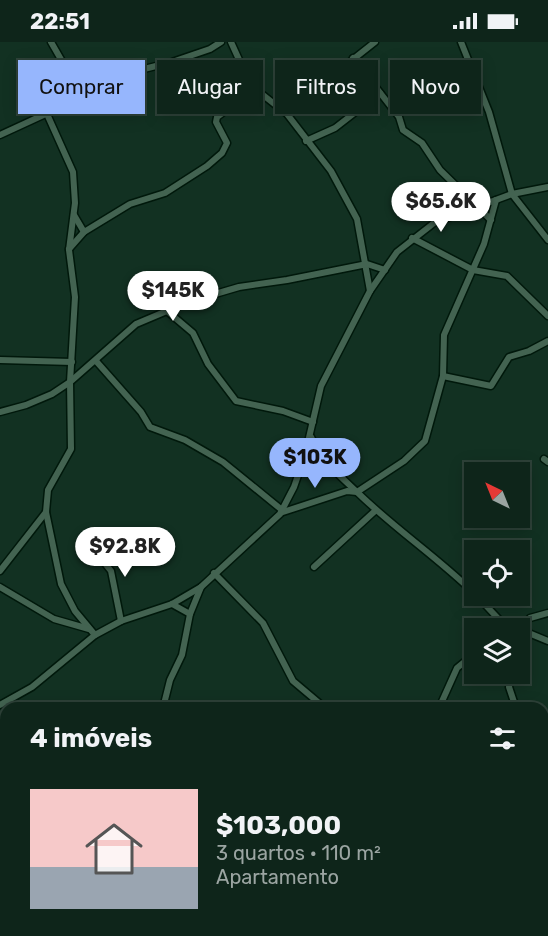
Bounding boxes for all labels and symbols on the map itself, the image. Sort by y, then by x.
pin: $65.6K [392,182,490,233]
pin: $145K [131,271,215,322]
pin: $103K [273,438,357,489]
north arrow [464,462,530,528]
pin: $92.8K [76,527,174,578]

